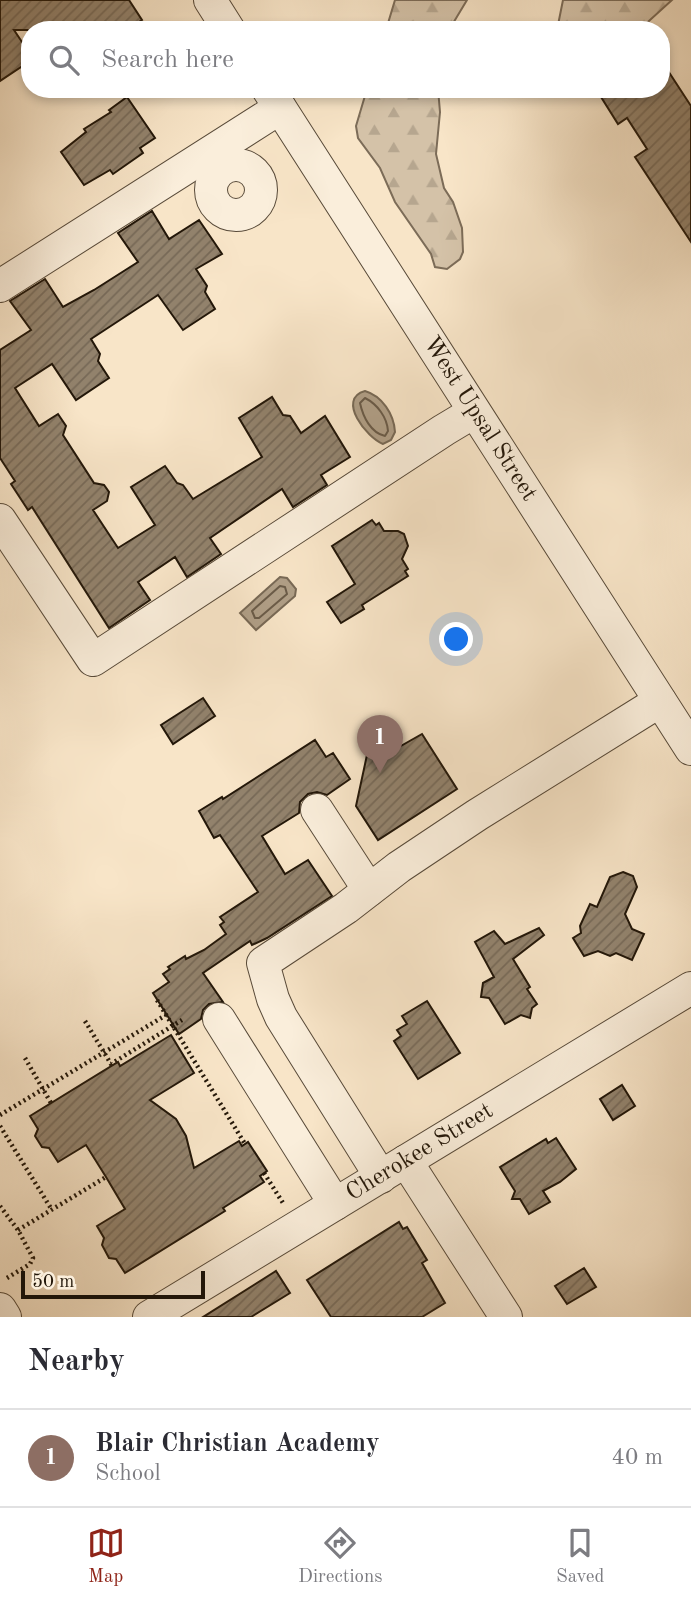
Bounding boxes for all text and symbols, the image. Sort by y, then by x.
search box [21,21,670,98]
icon: search [45,41,83,79]
text: Search here [101,47,234,73]
street label: West Upsal Street [418,332,541,506]
your location [439,622,473,656]
pin: 1 [357,715,403,773]
street label: Cherokee Street [342,1099,498,1206]
scale bar [21,1268,205,1300]
text: 50 m [32,1273,74,1292]
text: Nearby [28,1347,125,1377]
text: Blair Christian Academy [95,1431,380,1457]
text: 1 [44,1446,58,1469]
text: 40 m [612,1446,663,1469]
text: School [95,1462,161,1485]
tab: Map [87,1524,125,1589]
tab: Directions [298,1524,383,1589]
tab: Saved [556,1524,604,1589]

